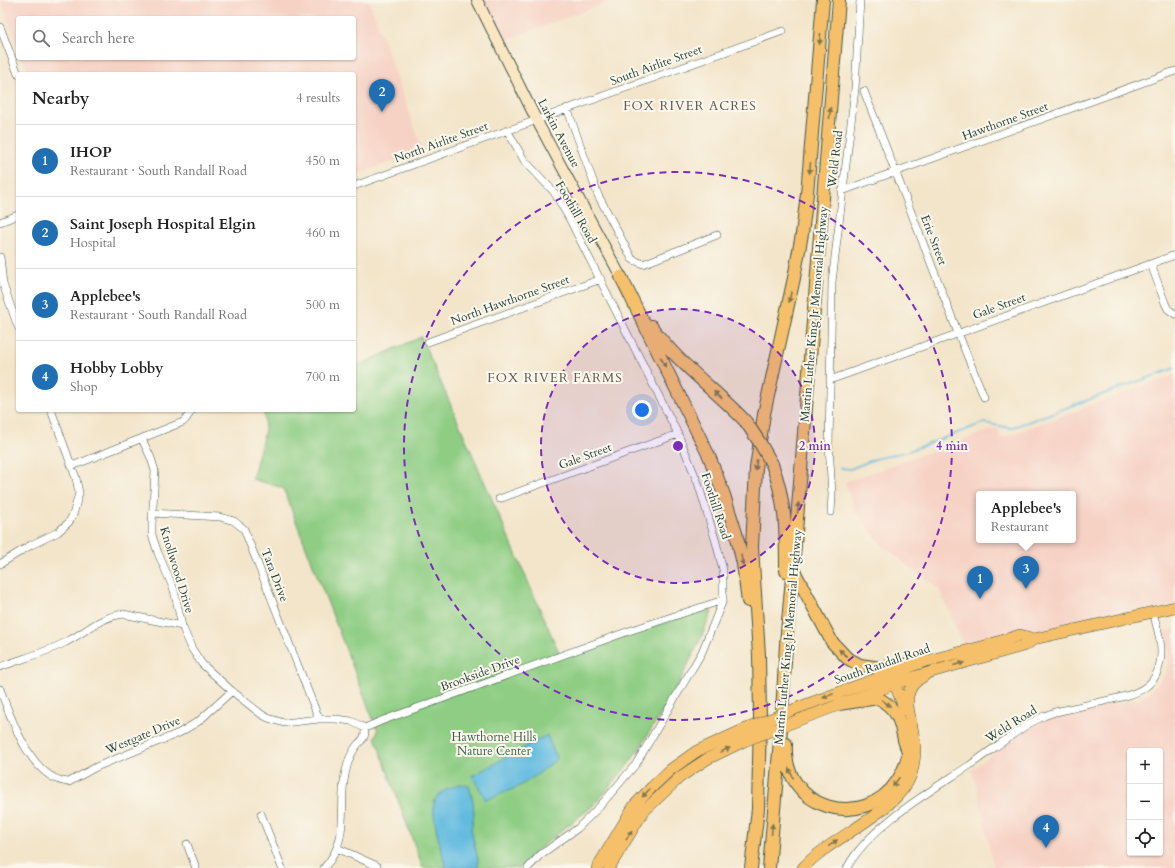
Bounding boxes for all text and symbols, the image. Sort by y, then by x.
search box [16,16,356,60]
icon: search [30,27,52,49]
text: Search here [62,28,135,48]
one-way arrow [816,33,823,45]
street label: South Airlite Street [608,41,704,89]
pin: 2 [369,79,395,112]
text: Nearby [32,87,89,110]
text: 4 results [296,89,340,107]
street label: Larkin Avenue [534,96,584,170]
district label: FOX RIVER ACRES [623,97,757,115]
street label: Hawthorne Street [960,98,1050,144]
one-way arrow [826,107,833,119]
street label: North Airlite Street [392,118,490,166]
street label: Weld Road [823,129,847,190]
text: IHOP [70,142,112,162]
text: 1 [42,152,48,170]
text: 450 m [306,152,340,170]
text: Restaurant · South Randall Road [70,162,247,180]
one-way arrow [806,162,813,174]
street label: Foothill Road [552,178,601,247]
street label: Martin Luther King Jr Memorial Highway [797,205,831,423]
street label: Erie Street [917,213,951,268]
text: Saint Joseph Hospital Elgin [70,214,256,234]
text: 2 [42,224,48,242]
text: 460 m [306,224,340,242]
text: Hospital [70,234,116,252]
street label: North Hawthorne Street [448,271,572,329]
text: Applebee's [70,286,141,306]
street label: Gale Street [970,289,1028,323]
one-way arrow [786,291,792,303]
text: 3 [42,296,48,314]
text: 500 m [306,296,340,314]
text: Restaurant · South Randall Road [70,306,247,324]
one-way arrow [660,357,666,368]
text: Hobby Lobby [70,358,163,378]
text: 4 [42,368,48,386]
text: 700 m [306,368,340,386]
district label: FOX RIVER FARMS [487,369,623,387]
text: Shop [70,378,98,396]
one-way arrow [713,390,723,400]
your location [632,400,652,420]
text: 2 min [799,438,831,454]
text: 4 min [936,438,968,454]
street label: Gale Street [556,439,614,473]
centre of rings [671,439,685,453]
one-way arrow [753,459,759,471]
street label: Foothill Road [698,471,734,542]
popup [976,491,1076,543]
text: Applebee's [991,498,1061,518]
one-way arrow [795,502,802,514]
text: Restaurant [991,518,1049,536]
street label: Knollwood Drive [156,525,198,615]
street label: Martin Luther King Jr Memorial Highway [771,528,805,746]
street label: Tara Drive [258,546,292,604]
one-way arrow [740,554,746,566]
pin: 3 [1013,556,1039,589]
pin: 1 [967,566,993,599]
street label: South Randall Road [832,640,933,688]
one-way arrow [838,648,848,658]
street label: Brookside Drive [438,651,522,695]
one-way arrow [952,660,965,666]
one-way arrow [821,694,833,700]
one-way arrow [880,699,891,707]
street label: Weld Road [981,702,1040,747]
street label: Westgate Drive [102,712,183,758]
park label: Hawthorne Hills Nature Center [451,729,537,759]
one-way arrow [719,747,731,753]
map controls [1127,748,1163,856]
button: + [1127,748,1163,784]
one-way arrow [787,767,794,779]
one-way arrow [892,777,900,787]
button: − [1127,784,1163,820]
one-way arrow [641,788,651,798]
pin: 4 [1033,815,1059,848]
button: locate [1127,820,1163,856]
one-way arrow [769,823,775,835]
one-way arrow [625,830,633,840]
one-way arrow [828,839,838,847]

